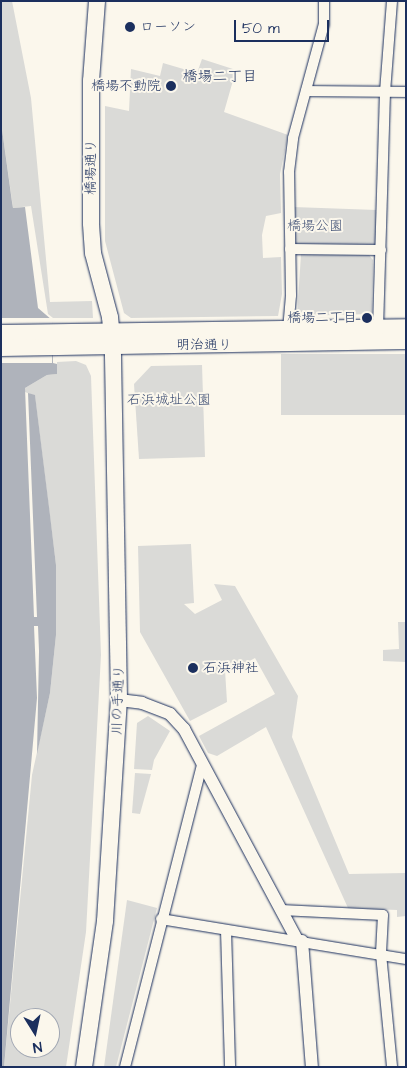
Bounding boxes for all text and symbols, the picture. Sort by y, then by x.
scale bar [237,10,332,42]
text: 50 m [242,18,280,39]
place label: ローソン [140,19,196,35]
marker: ローソン [124,21,136,33]
district label: 橋場二丁目 [183,68,257,86]
place label: 橋場不動院 [91,78,161,94]
marker: 橋場不動院 [165,80,177,92]
street label: 橋場通り [83,139,99,195]
park label: 橋場公園 [287,218,343,234]
place label: 橋場二丁目 [287,310,357,326]
marker: 橋場二丁目 [361,312,373,324]
street label: 明治通り [176,337,232,353]
park label: 石浜城址公園 [127,392,211,408]
place label: 石浜神社 [203,660,259,676]
marker: 石浜神社 [187,662,199,674]
street label: 川の手通り [108,665,128,735]
north arrow [10,1008,60,1058]
text: N [31,1036,43,1057]

